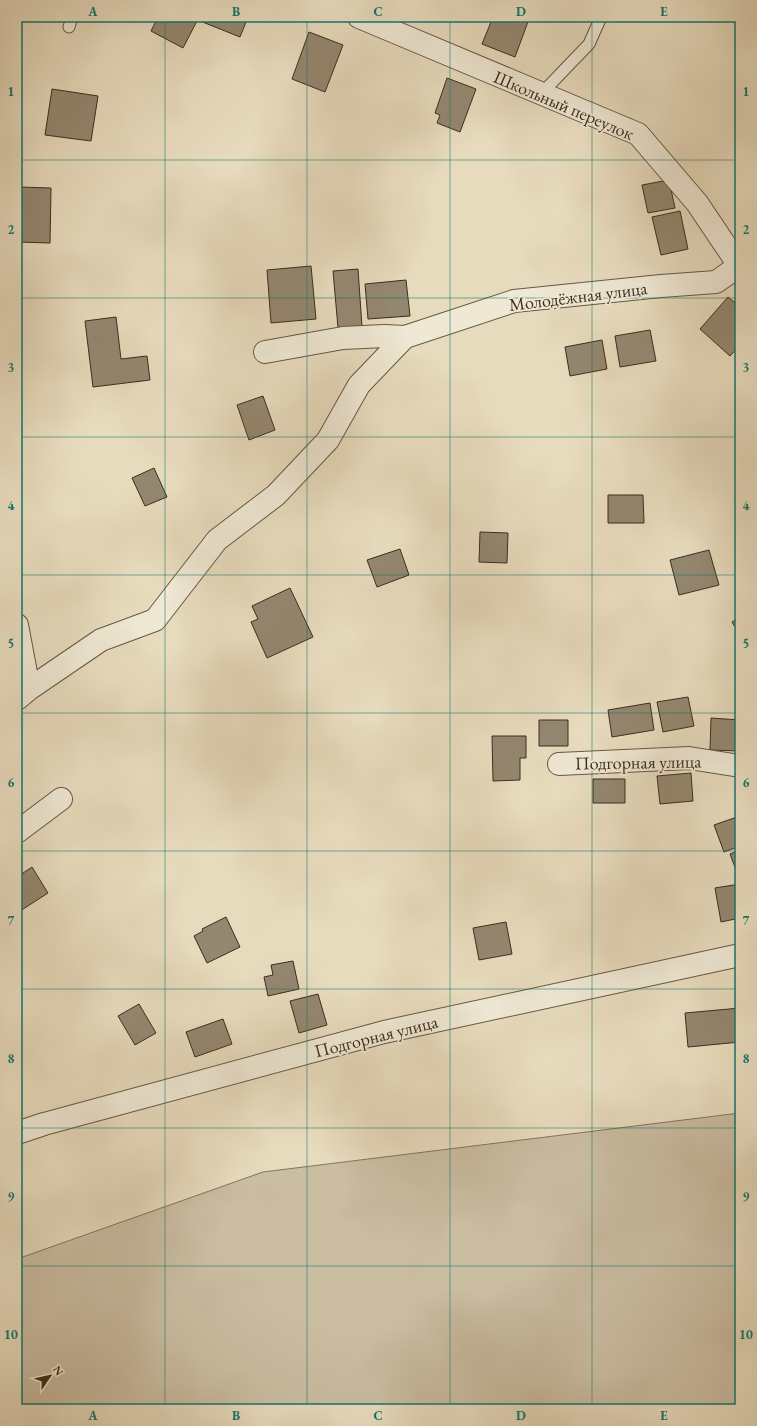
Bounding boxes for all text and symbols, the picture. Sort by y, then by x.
text: A [87,3,98,20]
text: B [232,3,240,20]
text: C [373,3,383,20]
text: D [516,3,526,20]
text: E [660,3,668,20]
street label: Школьный переулок [490,65,638,145]
text: 1 [8,83,15,100]
text: 1 [743,83,750,100]
text: 2 [8,221,15,238]
text: 2 [743,221,750,238]
street label: Молодёжная улица [508,276,649,316]
text: 3 [8,359,15,376]
text: 3 [743,359,750,376]
text: 4 [8,497,15,514]
text: 4 [743,497,750,514]
text: 5 [8,635,14,652]
text: 5 [743,635,749,652]
street label: Подгорная улица [575,749,702,775]
text: 6 [8,774,15,791]
text: 6 [743,774,750,791]
text: 7 [8,912,15,929]
text: 7 [743,912,750,929]
street label: Подгорная улица [312,1009,441,1062]
text: 8 [8,1050,15,1067]
text: 8 [743,1050,750,1067]
text: 9 [8,1188,15,1205]
text: 9 [743,1188,750,1205]
text: 10 [4,1326,18,1343]
text: 10 [739,1326,753,1343]
north arrow [30,1356,70,1396]
text: N [50,1363,67,1378]
text: A [87,1407,98,1424]
text: B [232,1407,240,1424]
text: C [373,1407,383,1424]
text: D [516,1407,526,1424]
text: E [660,1407,668,1424]

